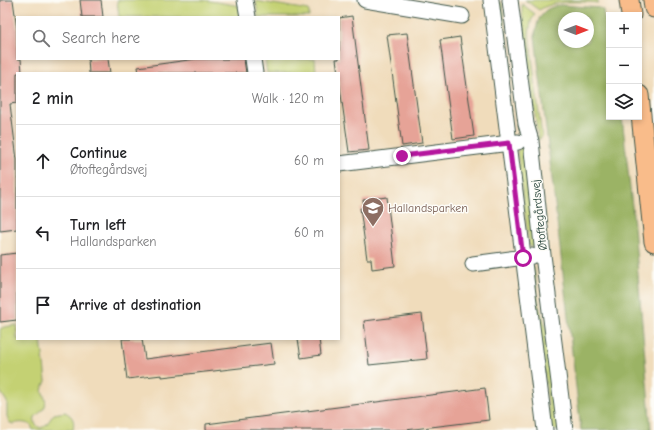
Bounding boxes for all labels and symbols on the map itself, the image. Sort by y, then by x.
north arrow [558,12,594,48]
route end [393,147,411,165]
street label: Øtoftegårdsvej [528,179,550,251]
school or university icon: Hallandsparken [360,195,386,228]
place label: Hallandsparken [388,201,468,215]
route start [514,249,532,267]

